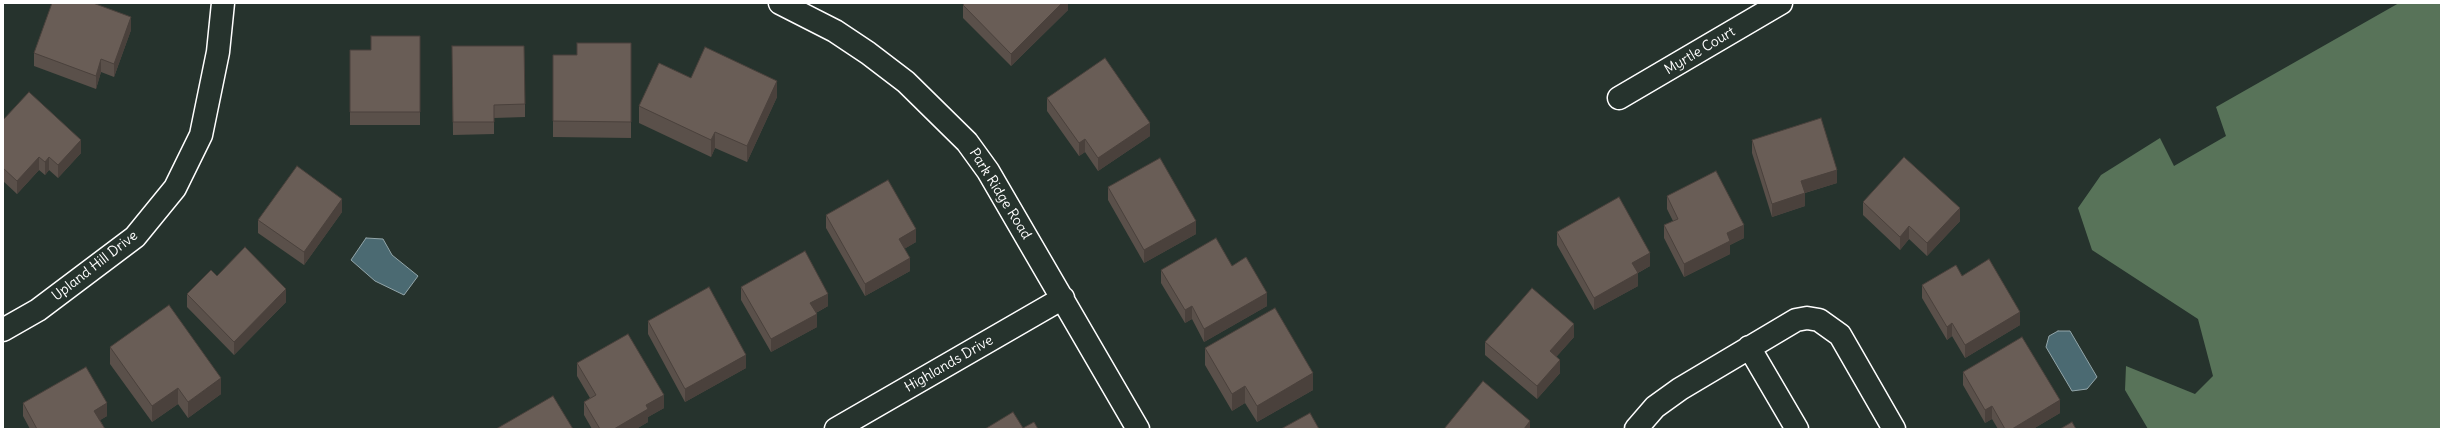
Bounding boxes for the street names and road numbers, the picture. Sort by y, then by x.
street label: Myrtle Court [1662,23,1738,79]
street label: Park Ridge Road [965,145,1035,243]
street label: Upland Hill Drive [49,227,141,305]
street label: Highlands Drive [902,332,996,396]

